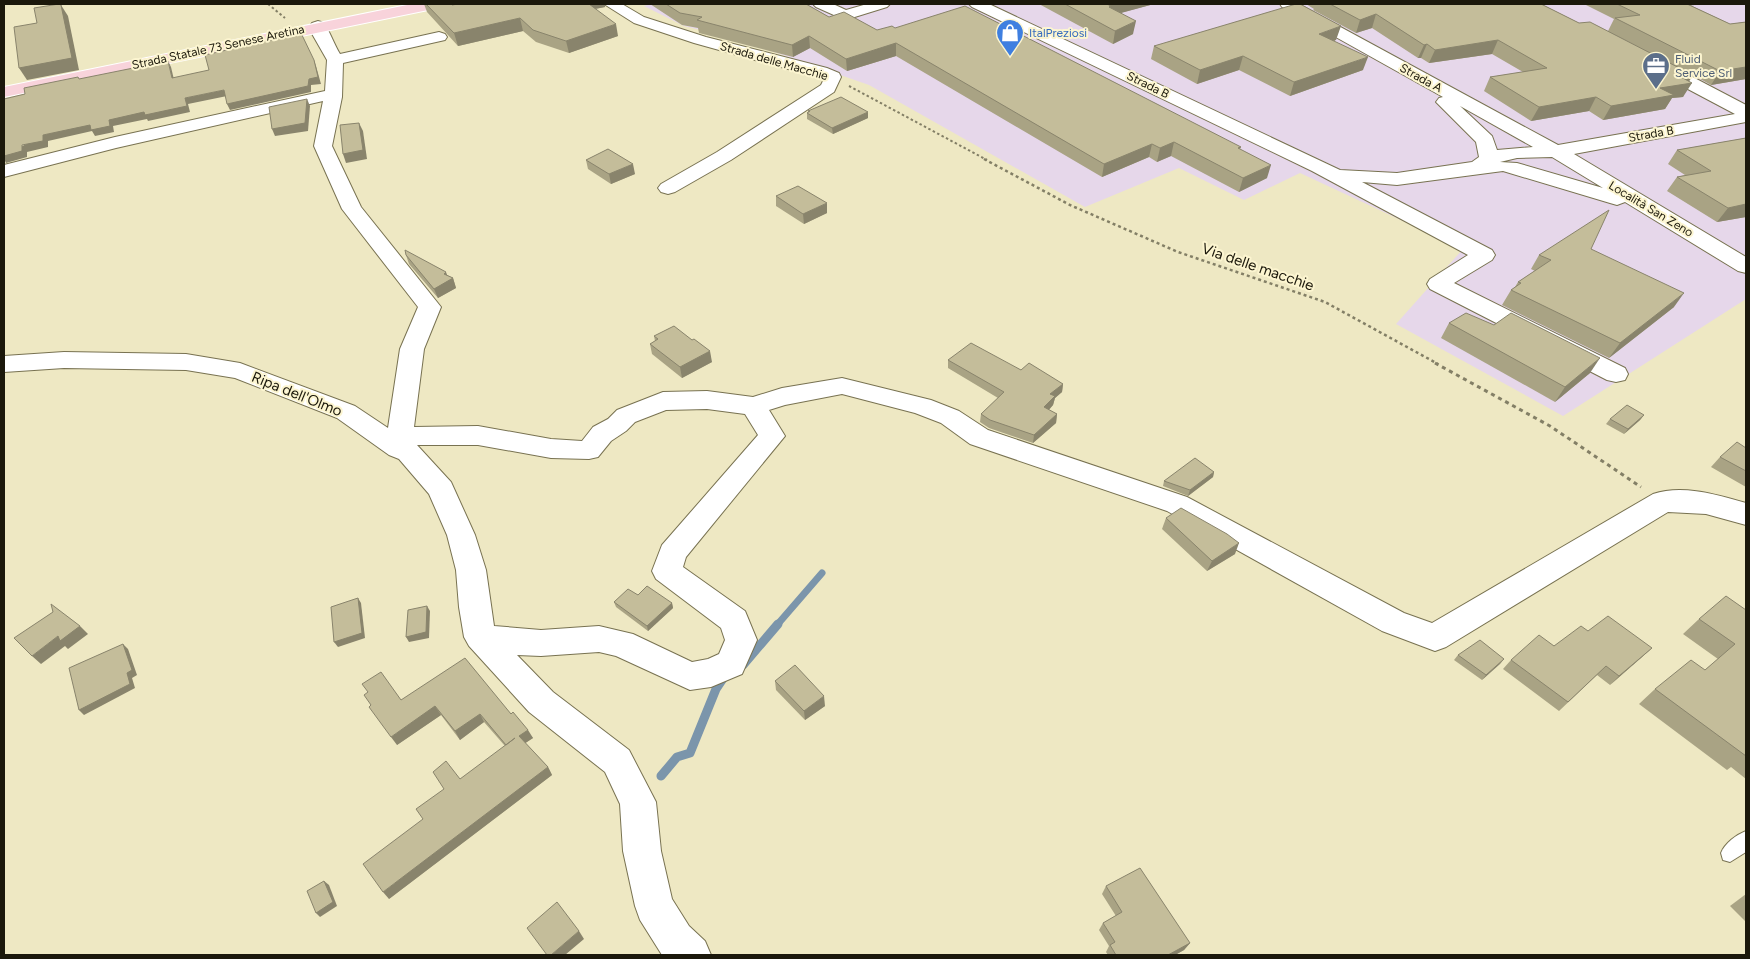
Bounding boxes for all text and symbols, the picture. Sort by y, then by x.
shop icon: ItalPreziosi [995,18,1025,57]
street label: Strada Statale 73 Senese Aretina [130,22,306,72]
place label: ItalPreziosi [1029,26,1087,40]
street label: Strada delle Macchie [718,39,830,83]
office icon: Fluid Service Srl [1641,51,1671,90]
place label: Fluid Service Srl [1675,52,1732,80]
street label: Strada A [1397,61,1445,95]
street label: Strada B [1124,69,1172,101]
street label: Strada B [1627,123,1675,145]
street label: Località San Zeno [1606,178,1696,240]
street label: Via delle macchie [1200,239,1316,295]
street label: Ripa dell'Olmo [249,368,345,420]

